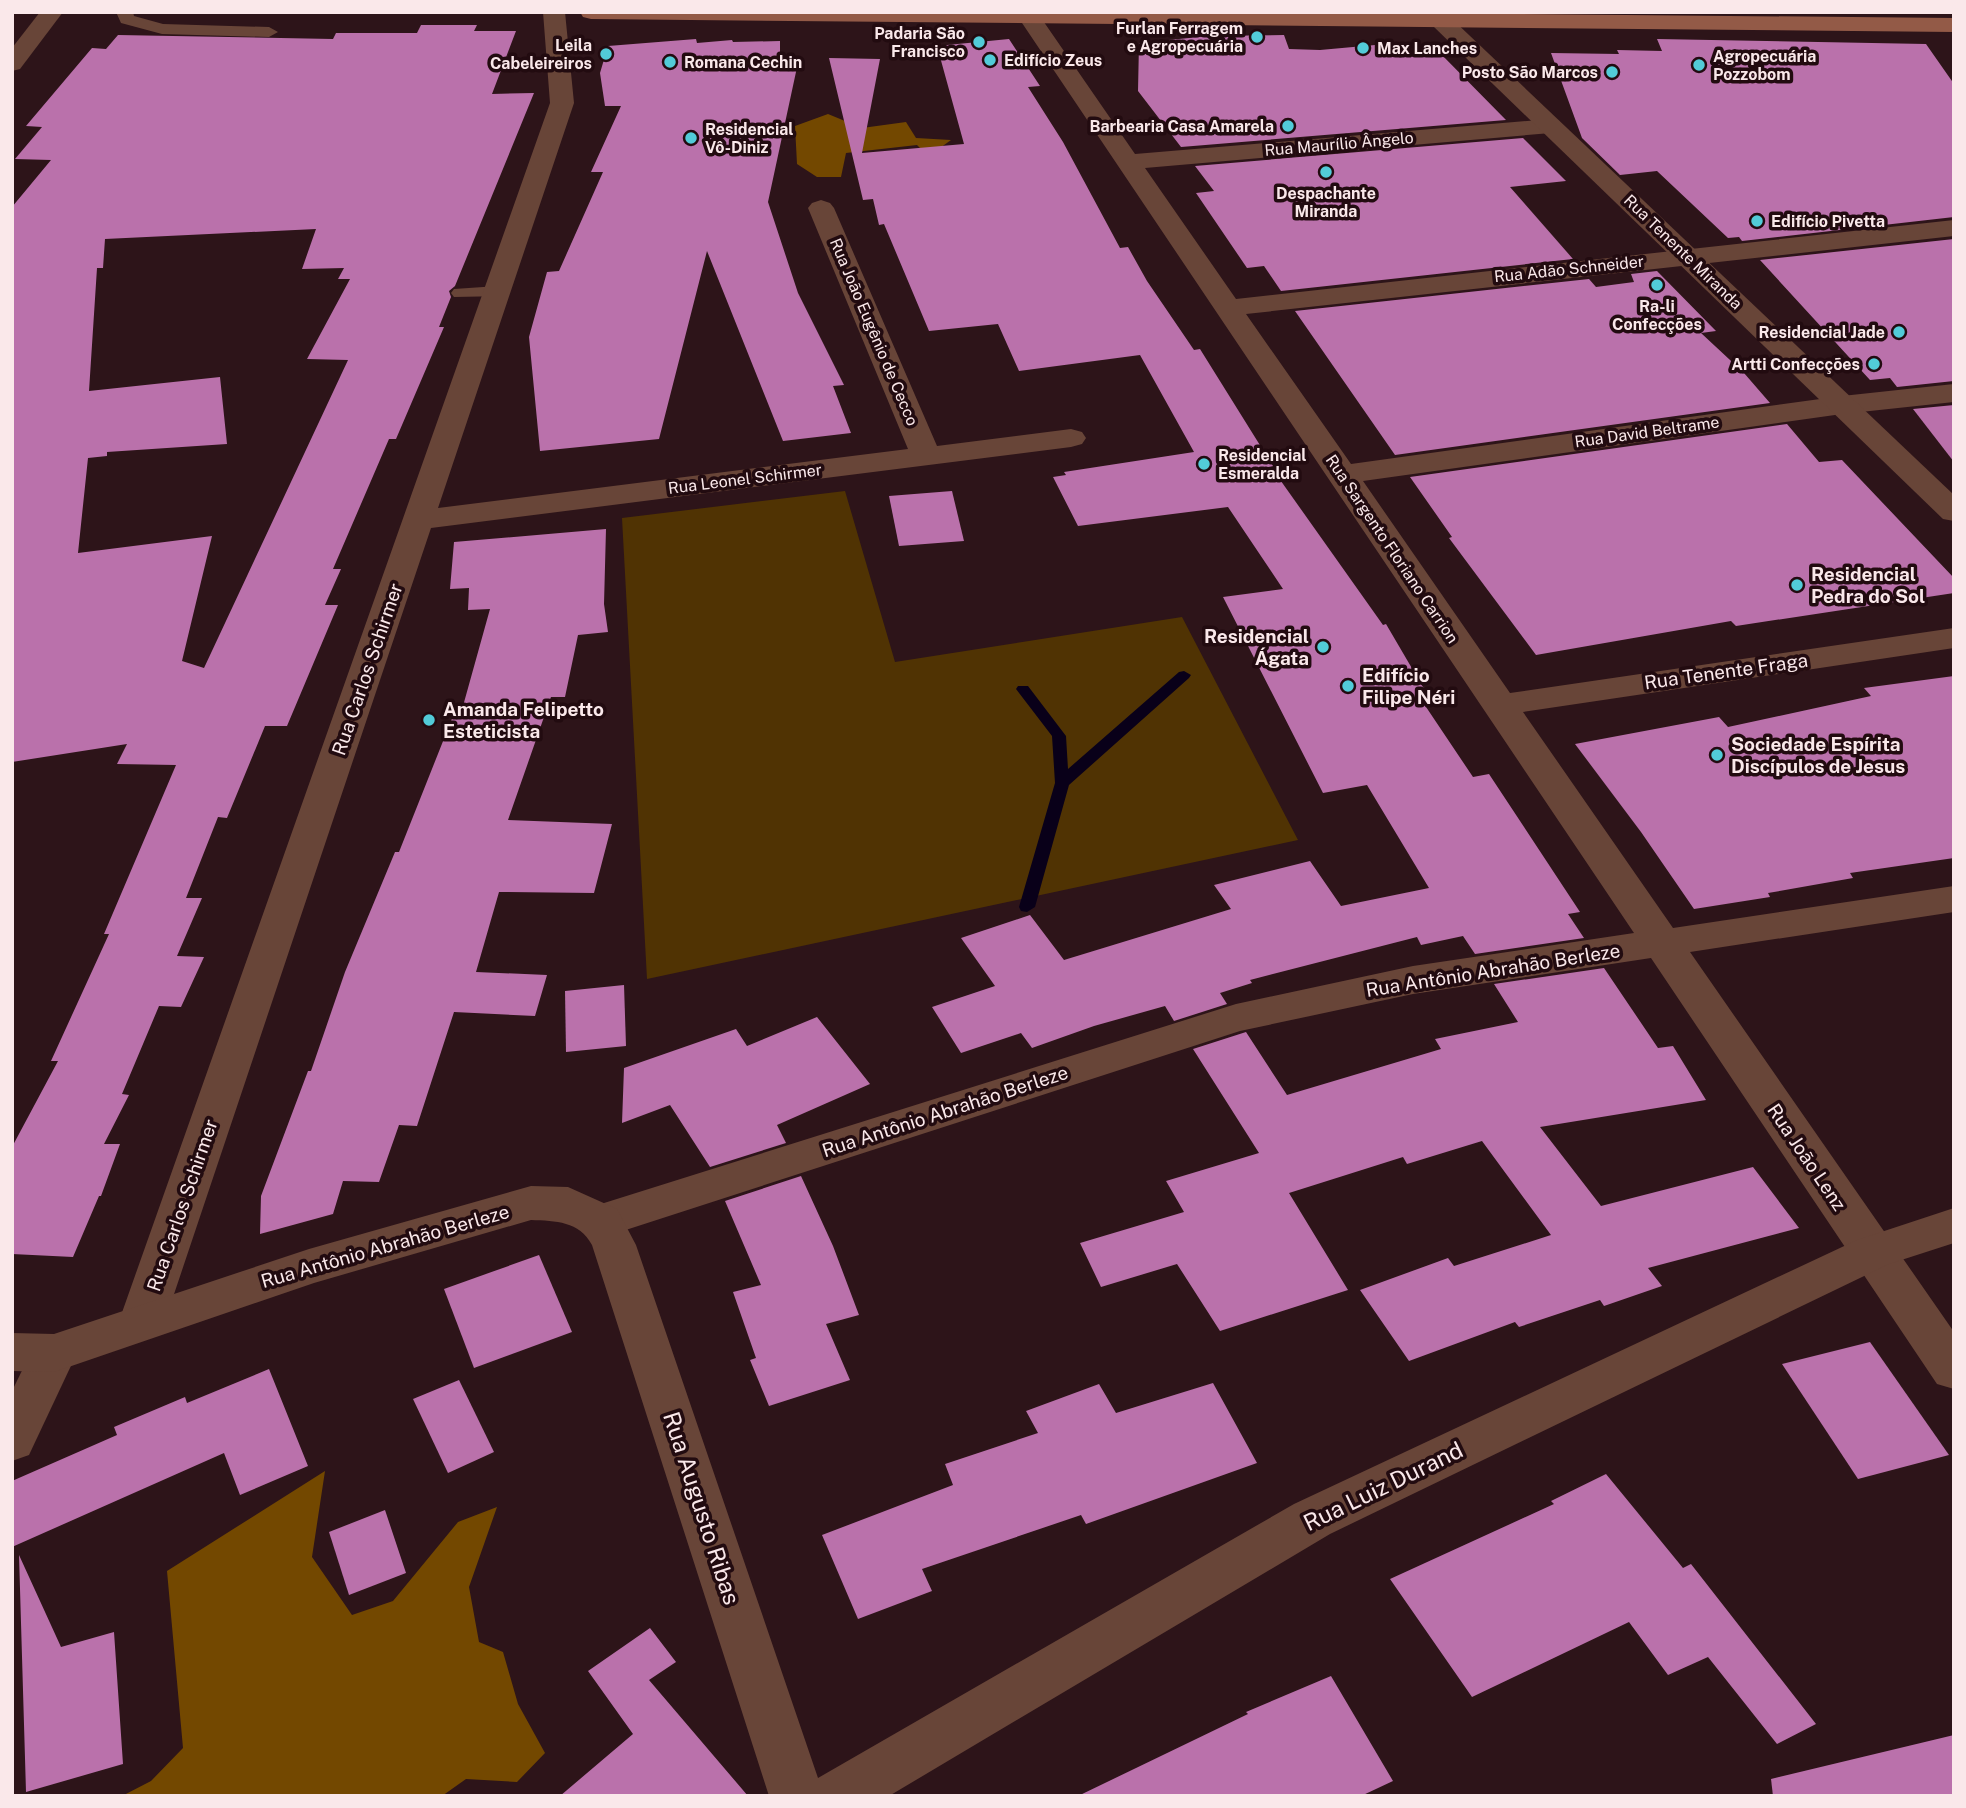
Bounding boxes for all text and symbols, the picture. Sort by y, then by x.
place label: Furlan Ferragem e Agropecuária [1116,19,1243,56]
place label: Padaria São Francisco [874,24,965,61]
marker: Furlan Ferragem e Agropecuária [1249,29,1265,45]
marker: Padaria São Francisco [971,34,987,50]
place label: Leila Cabeleireiros [490,36,592,73]
place label: Max Lanches [1377,39,1477,58]
marker: Max Lanches [1355,40,1371,56]
marker: Leila Cabeleireiros [598,46,614,62]
place label: Agropecuária Pozzobom [1713,47,1816,84]
place label: Edifício Zeus [1004,51,1102,70]
marker: Edifício Zeus [982,52,998,68]
place label: Romana Cechin [684,53,802,72]
marker: Romana Cechin [662,54,678,70]
marker: Agropecuária Pozzobom [1691,57,1707,73]
place label: Posto São Marcos [1462,63,1598,82]
marker: Posto São Marcos [1604,64,1620,80]
place label: Barbearia Casa Amarela [1089,117,1274,136]
marker: Barbearia Casa Amarela [1280,118,1296,134]
place label: Residencial Vô-Diniz [705,120,794,157]
street label: Rua Maurílio Ângelo [1264,127,1414,160]
marker: Residencial Vô-Diniz [683,130,699,146]
marker: Despachante Miranda [1318,164,1334,180]
place label: Despachante Miranda [1276,184,1376,221]
street label: Rua Tenente Miranda [1620,191,1746,313]
place label: Edifício Pivetta [1771,212,1885,231]
marker: Edifício Pivetta [1749,213,1765,229]
street label: Rua João Eugênio de Cecco [826,235,922,429]
street label: Rua Adão Schneider [1493,252,1645,286]
marker: Ra-li Confecções [1649,277,1665,293]
place label: Ra-li Confecções [1612,297,1702,334]
place label: Residencial Jade [1758,323,1885,342]
marker: Residencial Jade [1891,324,1907,340]
place label: Artti Confecções [1731,355,1860,374]
marker: Artti Confecções [1866,356,1882,372]
street label: Rua David Beltrame [1573,412,1721,452]
place label: Residencial Esmeralda [1218,446,1307,483]
street label: Rua Sargento Floriano Carrion [1322,451,1462,647]
marker: Residencial Esmeralda [1196,456,1212,472]
street label: Rua Leonel Schirmer [667,460,823,498]
place label: Residencial Pedra do Sol [1811,563,1925,607]
marker: Residencial Pedra do Sol [1789,577,1805,593]
street label: Rua Carlos Schirmer [327,580,407,758]
place label: Residencial Ágata [1204,625,1309,669]
marker: Residencial Ágata [1315,639,1331,655]
street label: Rua Tenente Fraga [1643,649,1809,693]
place label: Edifício Filipe Néri [1362,664,1455,708]
marker: Edifício Filipe Néri [1340,678,1356,694]
place label: Amanda Felipetto Esteticista [443,698,604,742]
marker: Amanda Felipetto Esteticista [421,712,437,728]
place label: Sociedade Espírita Discípulos de Jesus [1731,733,1905,777]
marker: Sociedade Espírita Discípulos de Jesus [1709,747,1725,763]
street label: Rua Antônio Abrahão Berleze [1364,939,1622,1001]
street label: Rua Antônio Abrahão Berleze [819,1061,1071,1161]
street label: Rua João Lenz [1763,1099,1851,1215]
street label: Rua Carlos Schirmer [142,1116,222,1294]
street label: Rua Antônio Abrahão Berleze [258,1200,512,1292]
street label: Rua Augusto Ribas [658,1408,746,1608]
street label: Rua Luiz Durand [1299,1436,1467,1536]

